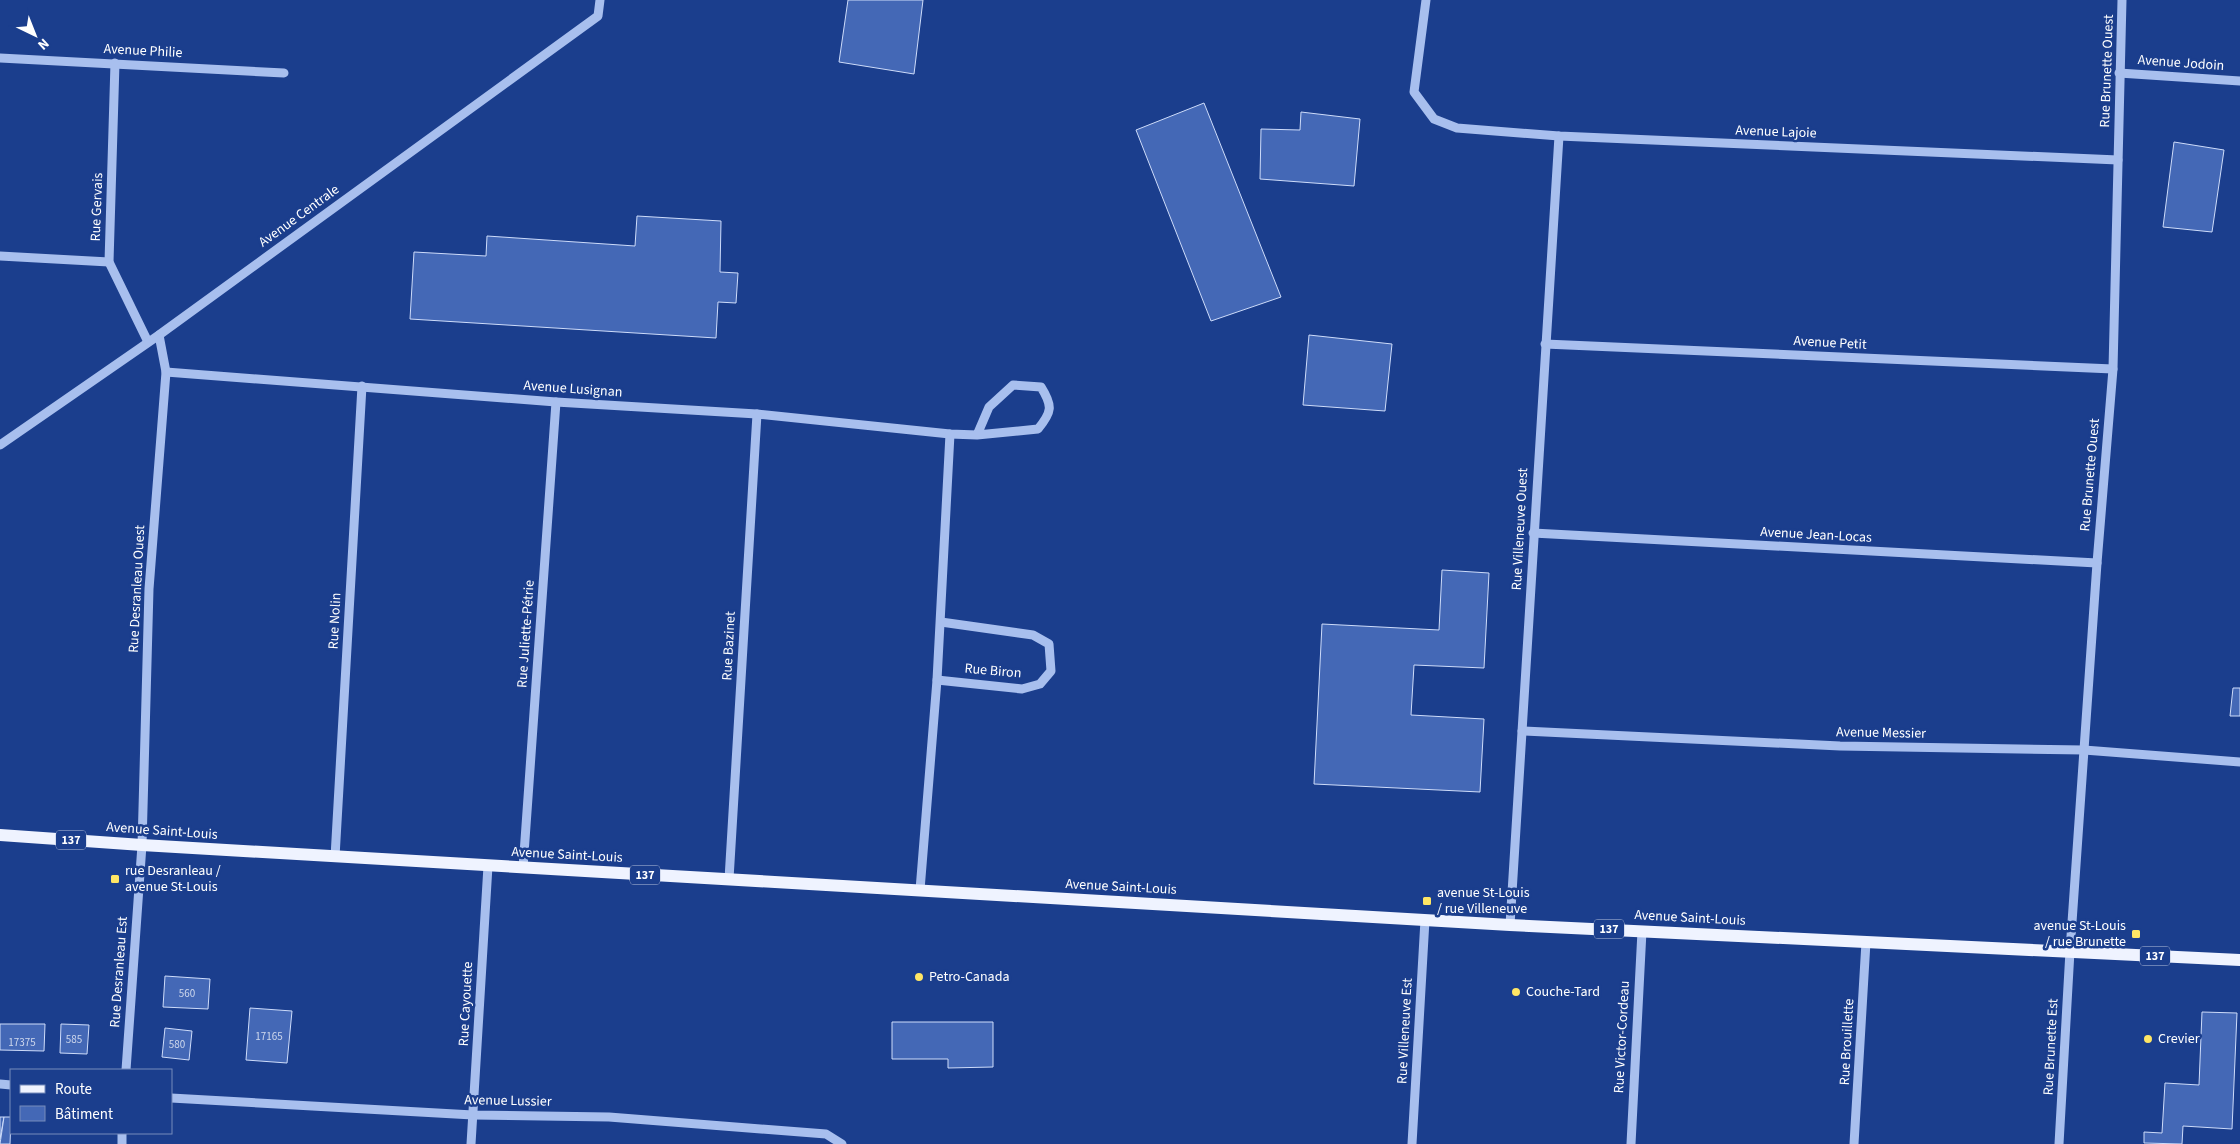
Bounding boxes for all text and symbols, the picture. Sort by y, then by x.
north arrow [10,10,60,60]
street label: Rue Brunette Ouest [2095,14,2119,128]
text: N [33,33,53,54]
street label: Avenue Philie [103,39,183,63]
street label: Avenue Jodoin [2137,50,2225,76]
street label: Avenue Lajoie [1735,121,1817,143]
street label: Rue Gervais [86,172,108,242]
street label: Avenue Centrale [255,180,344,252]
street label: Avenue Petit [1793,331,1867,355]
street label: Avenue Lusignan [523,376,623,402]
street label: Rue Brunette Ouest [2075,417,2105,532]
street label: Rue Villeneuve Ouest [1507,467,1533,591]
street label: Avenue Jean-Locas [1760,522,1873,548]
street label: Rue Desranleau Ouest [124,524,150,653]
street label: Rue Juliette-Pétrie [512,579,540,689]
street label: Rue Nolin [324,592,346,650]
street label: Rue Bazinet [717,611,741,681]
street label: Rue Biron [964,659,1022,683]
street label: Avenue Messier [1836,722,1926,744]
street label: Avenue Saint-Louis [106,817,218,845]
road number: 137 [56,830,86,850]
street label: Avenue Saint-Louis [511,842,623,868]
place label: rue Desranleau / avenue St-Louis [125,861,221,897]
road number: 137 [630,866,660,884]
marker: rue Desranleau / avenue St-Louis [109,873,121,885]
street label: Avenue Saint-Louis [1065,874,1177,900]
place label: avenue St-Louis / rue Villeneuve [1437,883,1530,919]
marker: avenue St-Louis / rue Villeneuve [1421,895,1433,907]
street label: Avenue Saint-Louis [1634,905,1746,931]
street label: Rue Desranleau Est [105,915,133,1028]
place label: avenue St-Louis / rue Brunette [2033,916,2126,952]
road number: 137 [1594,920,1624,939]
marker: avenue St-Louis / rue Brunette [2130,928,2142,940]
road number: 137 [2140,946,2170,966]
street label: Rue Cayouette [454,961,478,1047]
place label: Petro-Canada [929,967,1009,987]
marker: Petro-Canada [913,971,925,983]
street label: Rue Villeneuve Est [1392,977,1418,1085]
street label: Rue Victor-Cordeau [1609,980,1635,1094]
place label: Couche-Tard [1526,982,1600,1002]
house number: 560 [179,986,195,1001]
marker: Couche-Tard [1510,986,1522,998]
street label: Rue Brouillette [1835,998,1859,1086]
street label: Rue Brunette Est [2038,998,2064,1096]
house number: 17165 [255,1029,283,1044]
place label: Crevier [2158,1029,2200,1049]
house number: 585 [66,1032,82,1047]
marker: Crevier [2142,1033,2154,1045]
house number: 17375 [8,1035,36,1050]
house number: 580 [169,1037,185,1052]
legend [10,1069,172,1134]
text: Route [55,1079,92,1100]
street label: Avenue Lussier [464,1090,552,1112]
text: Bâtiment [55,1104,113,1125]

